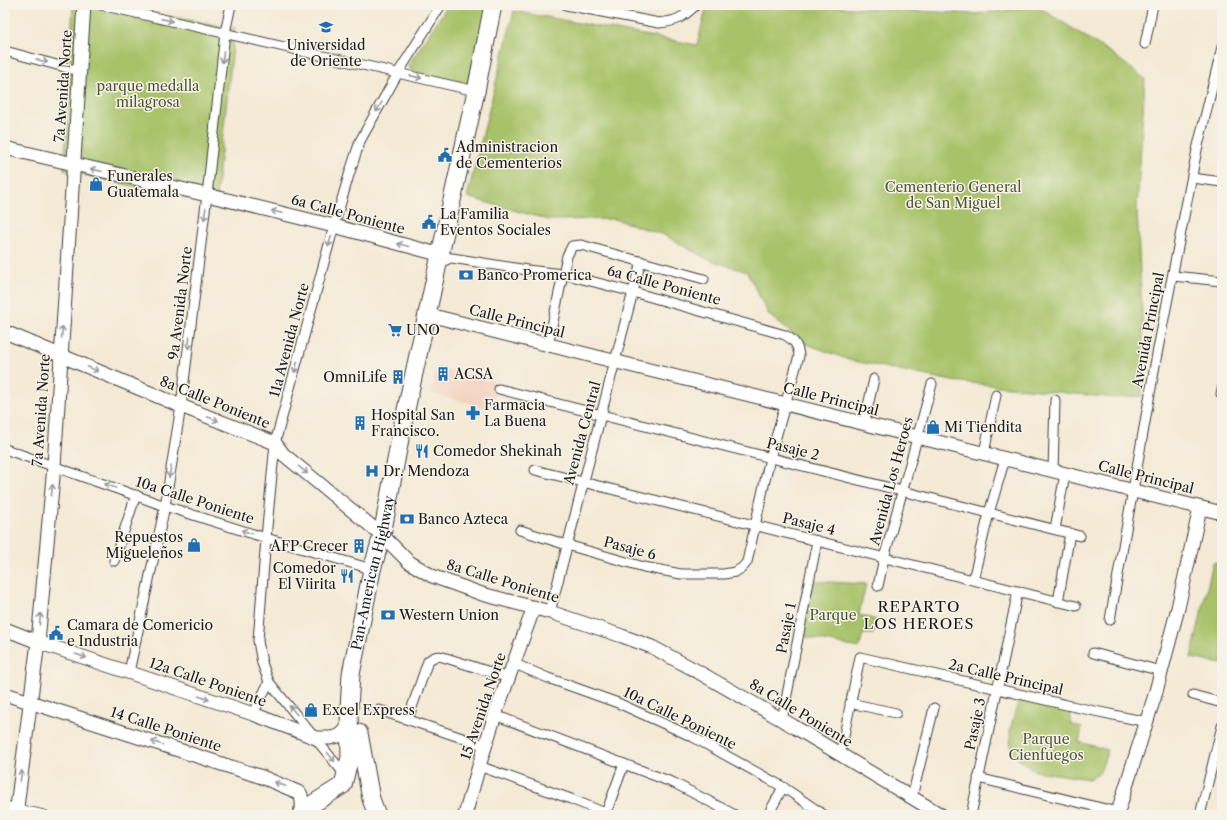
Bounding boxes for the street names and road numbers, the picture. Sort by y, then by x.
street label: 7a Avenida Norte [50,29,76,143]
street label: 6a Calle Poniente [289,190,407,238]
street label: 9a Avenida Norte [164,245,196,361]
street label: 6a Calle Poniente [605,261,723,309]
street label: Avenida Principal [1128,271,1168,390]
street label: 11a Avenida Norte [265,281,313,399]
street label: Calle Principal [467,300,567,342]
street label: 7a Avenida Norte [28,353,54,467]
street label: 8a Calle Poniente [157,372,273,432]
street label: Calle Principal [781,378,881,420]
street label: Avenida Central [559,379,605,488]
street label: Avenida Los Heroes [865,415,917,548]
street label: Pasaje 2 [765,434,821,464]
street label: Calle Principal [1096,456,1196,498]
street label: 10a Calle Poniente [133,472,257,528]
street label: Pan-American Highway [347,494,398,652]
street label: Pasaje 4 [781,509,837,539]
street label: Pasaje 6 [602,532,658,564]
street label: 8a Calle Poniente [444,555,562,607]
street label: Pasaje 1 [772,601,800,655]
street label: 15 Avenida Norte [456,650,510,762]
street label: 12a Calle Poniente [147,653,269,711]
street label: 2a Calle Principal [947,655,1065,699]
street label: 8a Calle Poniente [746,675,856,751]
street label: 10a Calle Poniente [620,683,740,753]
street label: Pasaje 3 [961,696,989,752]
street label: 14 Calle Poniente [108,703,224,755]

